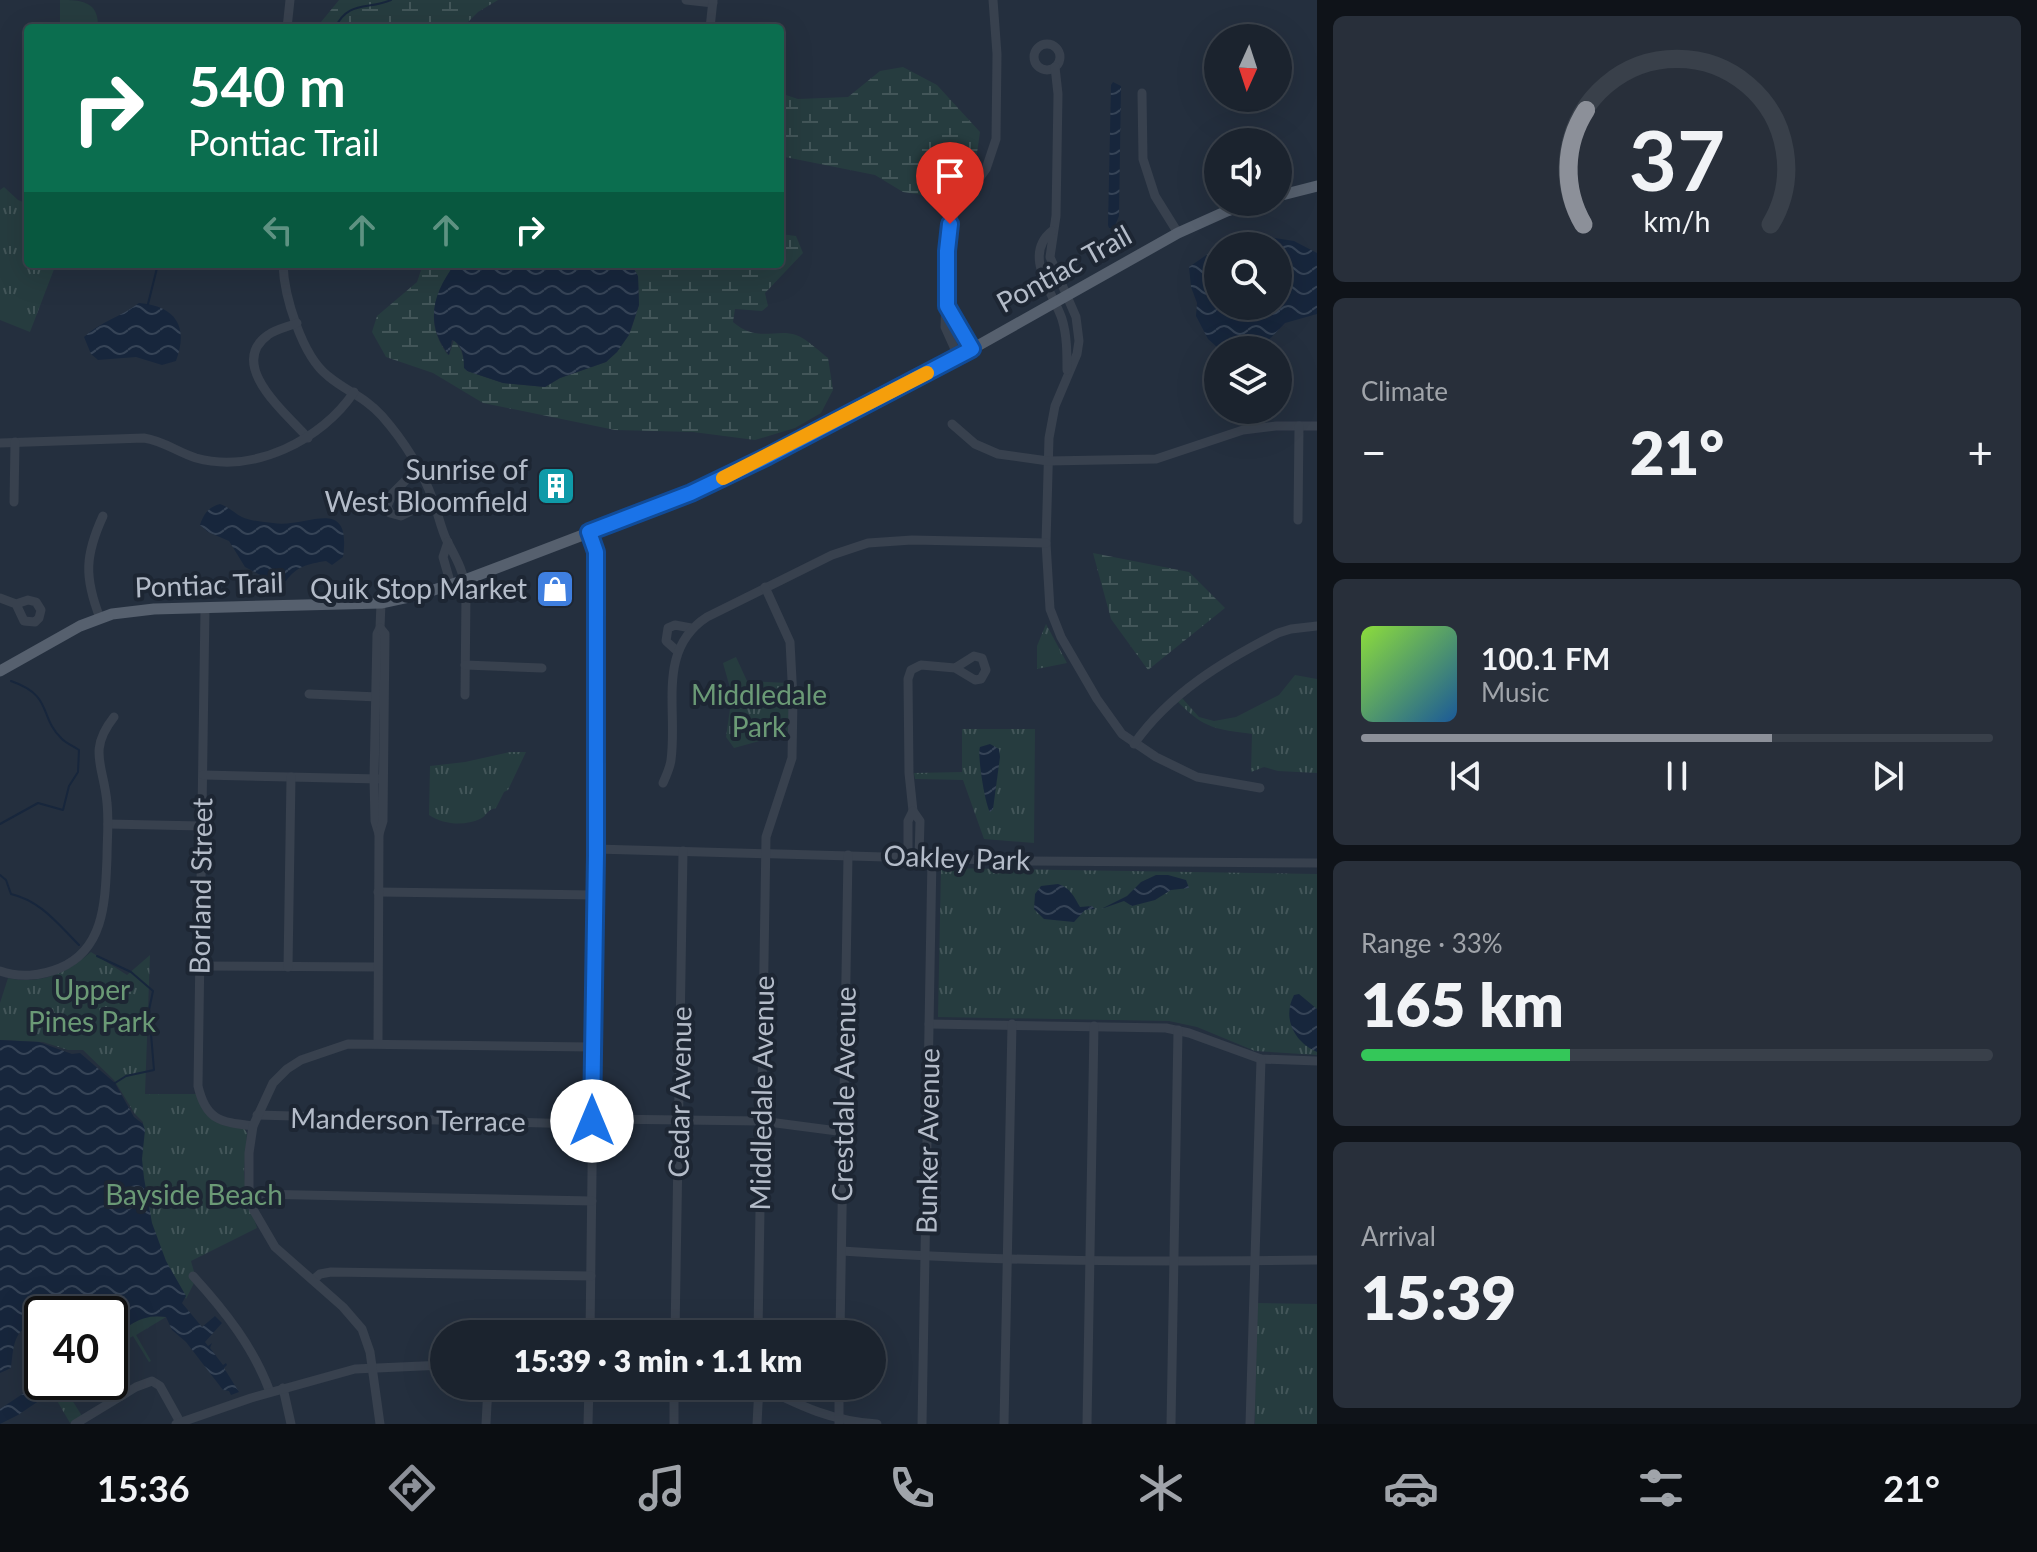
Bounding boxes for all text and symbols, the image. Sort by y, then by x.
north arrow [1204,24,1292,112]
map controls [1204,24,1292,424]
text: 540 m [188,52,346,119]
icon: right [56,56,160,160]
text: 37 [1629,108,1725,208]
text: Pontiac Trail [188,120,379,164]
button: sound [1204,128,1292,216]
pin [916,142,984,224]
icon: arrive [928,154,972,198]
text: km/h [1644,204,1710,238]
icon: left [256,208,300,252]
icon: ahead [340,208,384,252]
icon: ahead [424,208,468,252]
icon: right [508,208,552,252]
street label: Pontiac Trail [990,217,1137,319]
button: search [1204,232,1292,320]
button: layers [1204,336,1292,424]
text: Climate [1361,375,1448,407]
text: 21° [1630,416,1724,488]
text: − [1361,426,1387,478]
text: + [1967,426,1993,478]
place label: Sunrise of West Bloomfield [324,452,528,518]
building icon: Sunrise of West Bloomfield [535,465,577,507]
street label: Pontiac Trail [134,564,284,604]
shop icon: Quik Stop Market [534,568,576,610]
place label: Quik Stop Market [310,571,527,605]
text: 100.1 FM [1481,640,1610,676]
text: Music [1481,676,1549,708]
park label: Middledale Park [691,677,827,743]
icon: previous [1444,754,1488,798]
icon: pause [1655,754,1699,798]
icon: next [1866,754,1910,798]
street label: Borland Street [181,797,219,975]
street label: Oakley Park [883,837,1032,877]
text: Range · 33% [1361,927,1503,959]
text: 165 km [1361,968,1564,1040]
park label: Upper Pines Park [28,972,157,1038]
street label: Middledale Avenue [742,975,780,1211]
street label: Crestdale Avenue [824,986,862,1202]
street label: Cedar Avenue [661,1006,697,1178]
street label: Bunker Avenue [908,1048,946,1234]
position arrow [550,1079,634,1163]
street label: Manderson Terrace [290,1100,526,1138]
park label: Bayside Beach [105,1177,283,1211]
text: Arrival [1361,1220,1436,1252]
text: 15:39 [1361,1261,1516,1333]
speed limit sign: 40 [24,1296,128,1400]
text: 15:39 · 3 min · 1.1 km [514,1342,802,1378]
icon: directions [384,1460,440,1516]
icon: music [634,1460,690,1516]
icon: phone [884,1460,940,1516]
icon: climate [1133,1460,1189,1516]
icon: car [1383,1460,1439,1516]
icon: filters [1633,1460,1689,1516]
text: 15:36 [97,1466,190,1510]
text: 21° [1883,1466,1940,1510]

